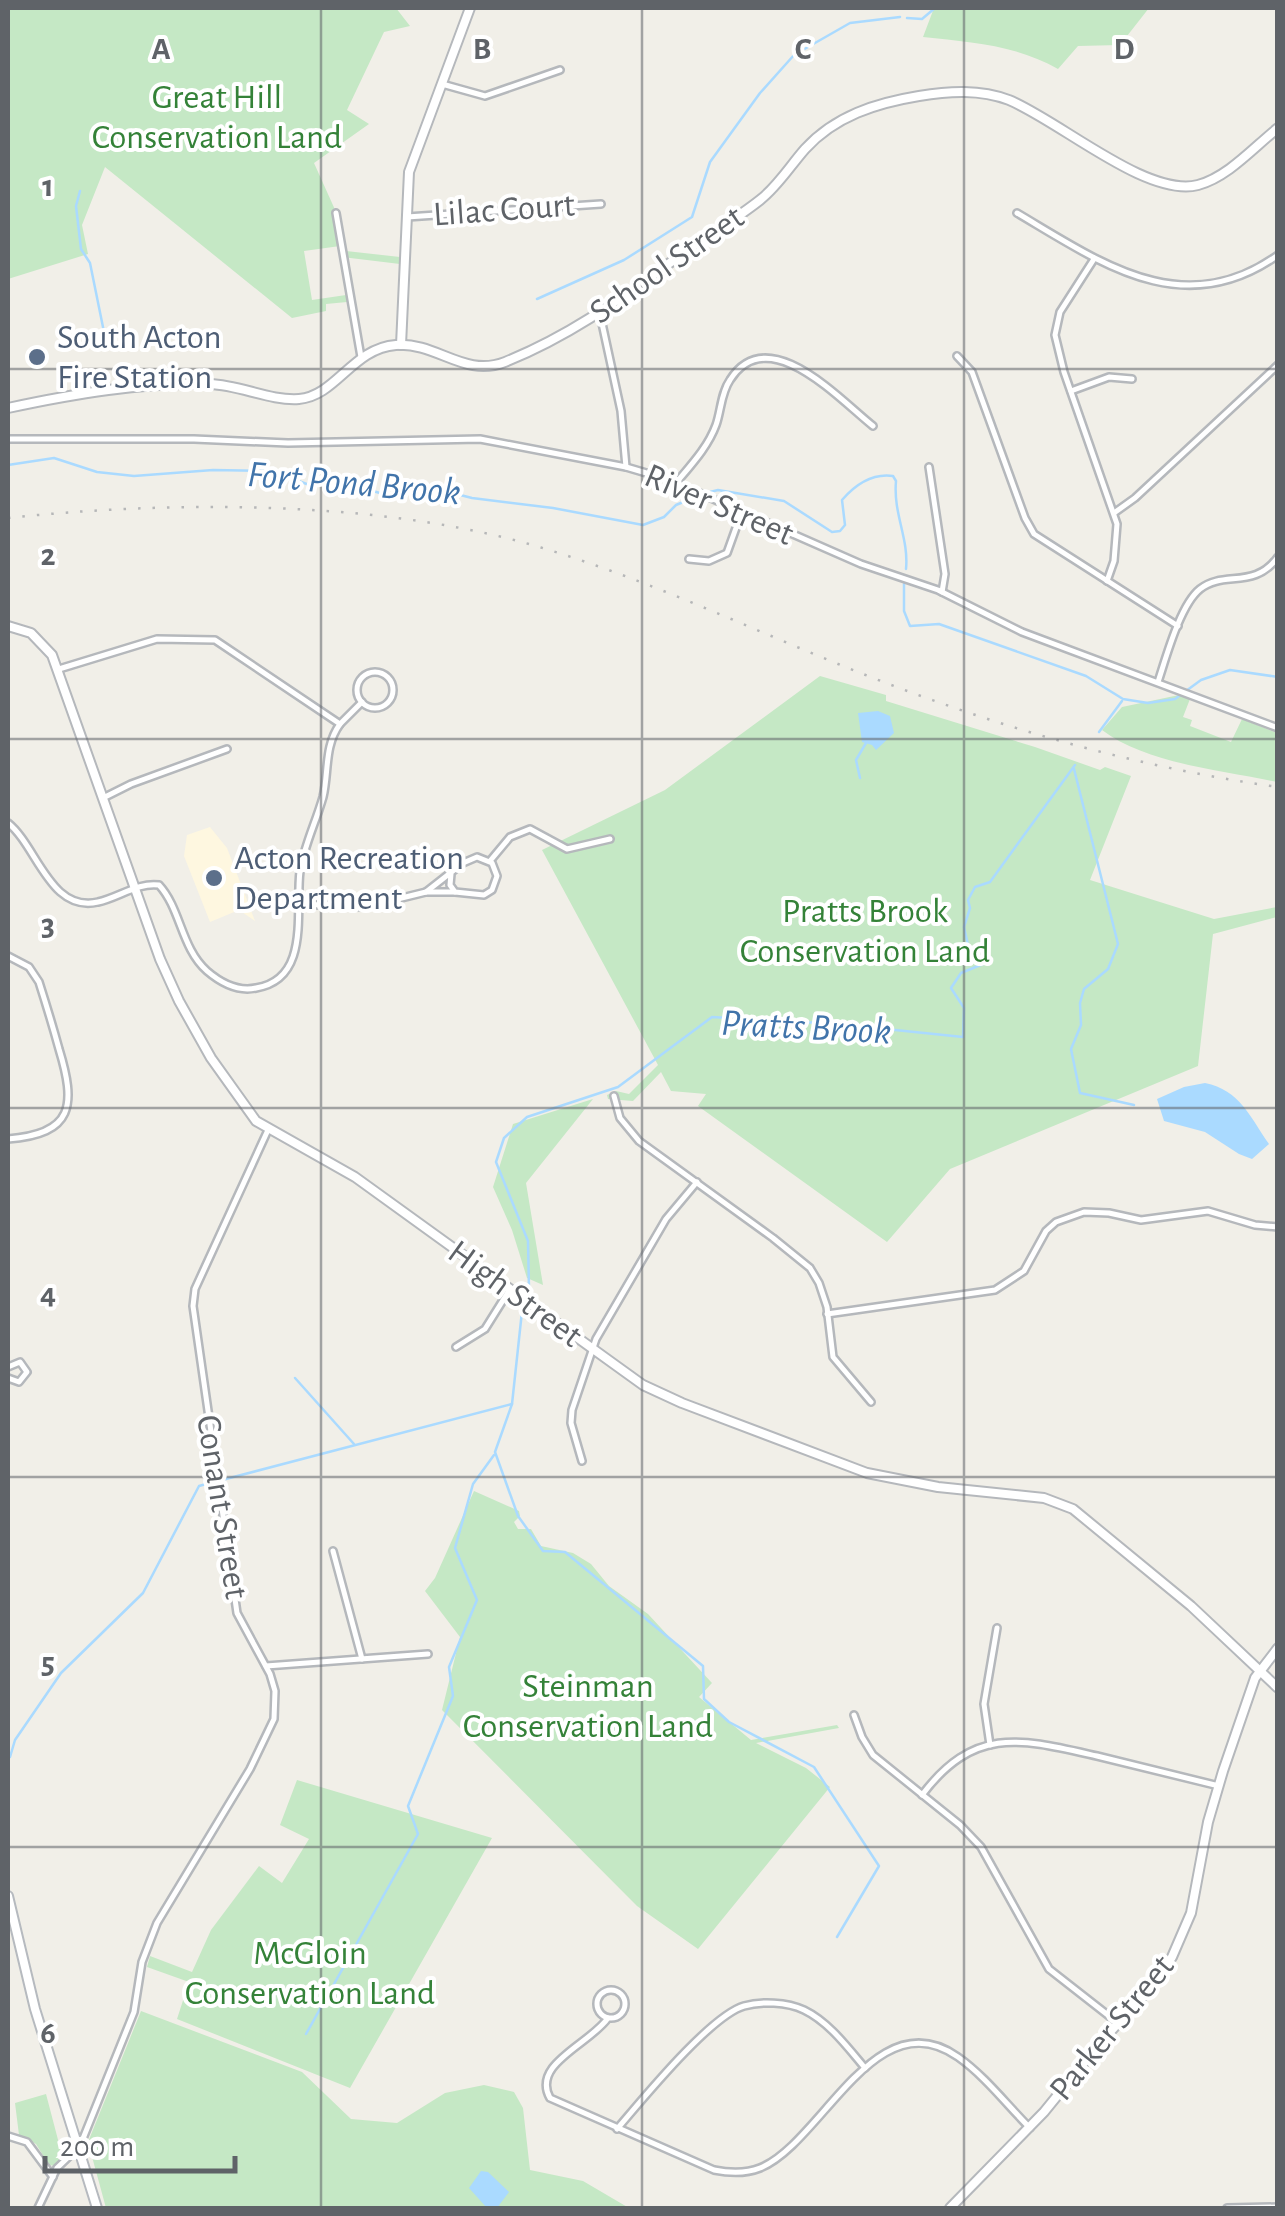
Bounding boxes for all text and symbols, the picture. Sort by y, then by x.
text: A [151,33,171,65]
text: B [473,33,491,65]
text: C [795,33,812,65]
text: D [1114,33,1135,65]
park label: Great Hill Conservation Land [92,80,342,155]
text: 1 [42,170,54,202]
street label: Lilac Court [432,188,576,232]
street label: School Street [584,199,750,331]
place label: South Acton Fire Station [57,320,222,395]
marker: South Acton Fire Station [26,346,48,368]
water label: Fort Pond Brook [246,456,462,512]
street label: River Street [640,458,798,552]
text: 2 [40,539,56,571]
place label: Acton Recreation Department [234,841,464,916]
marker: Acton Recreation Department [203,867,225,889]
park label: Pratts Brook Conservation Land [740,894,990,969]
text: 3 [41,909,55,941]
water label: Pratts Brook [720,1005,892,1051]
street label: High Street [442,1234,588,1354]
text: 4 [40,1278,56,1310]
street label: Conant Street [190,1413,254,1601]
text: 5 [41,1647,55,1679]
park label: Steinman Conservation Land [463,1669,713,1744]
park label: McGloin Conservation Land [185,1936,435,2011]
street label: Parker Street [1043,1949,1181,2107]
text: 6 [40,2017,56,2049]
scale bar [45,2111,235,2173]
text: 200 m [60,2132,134,2162]

